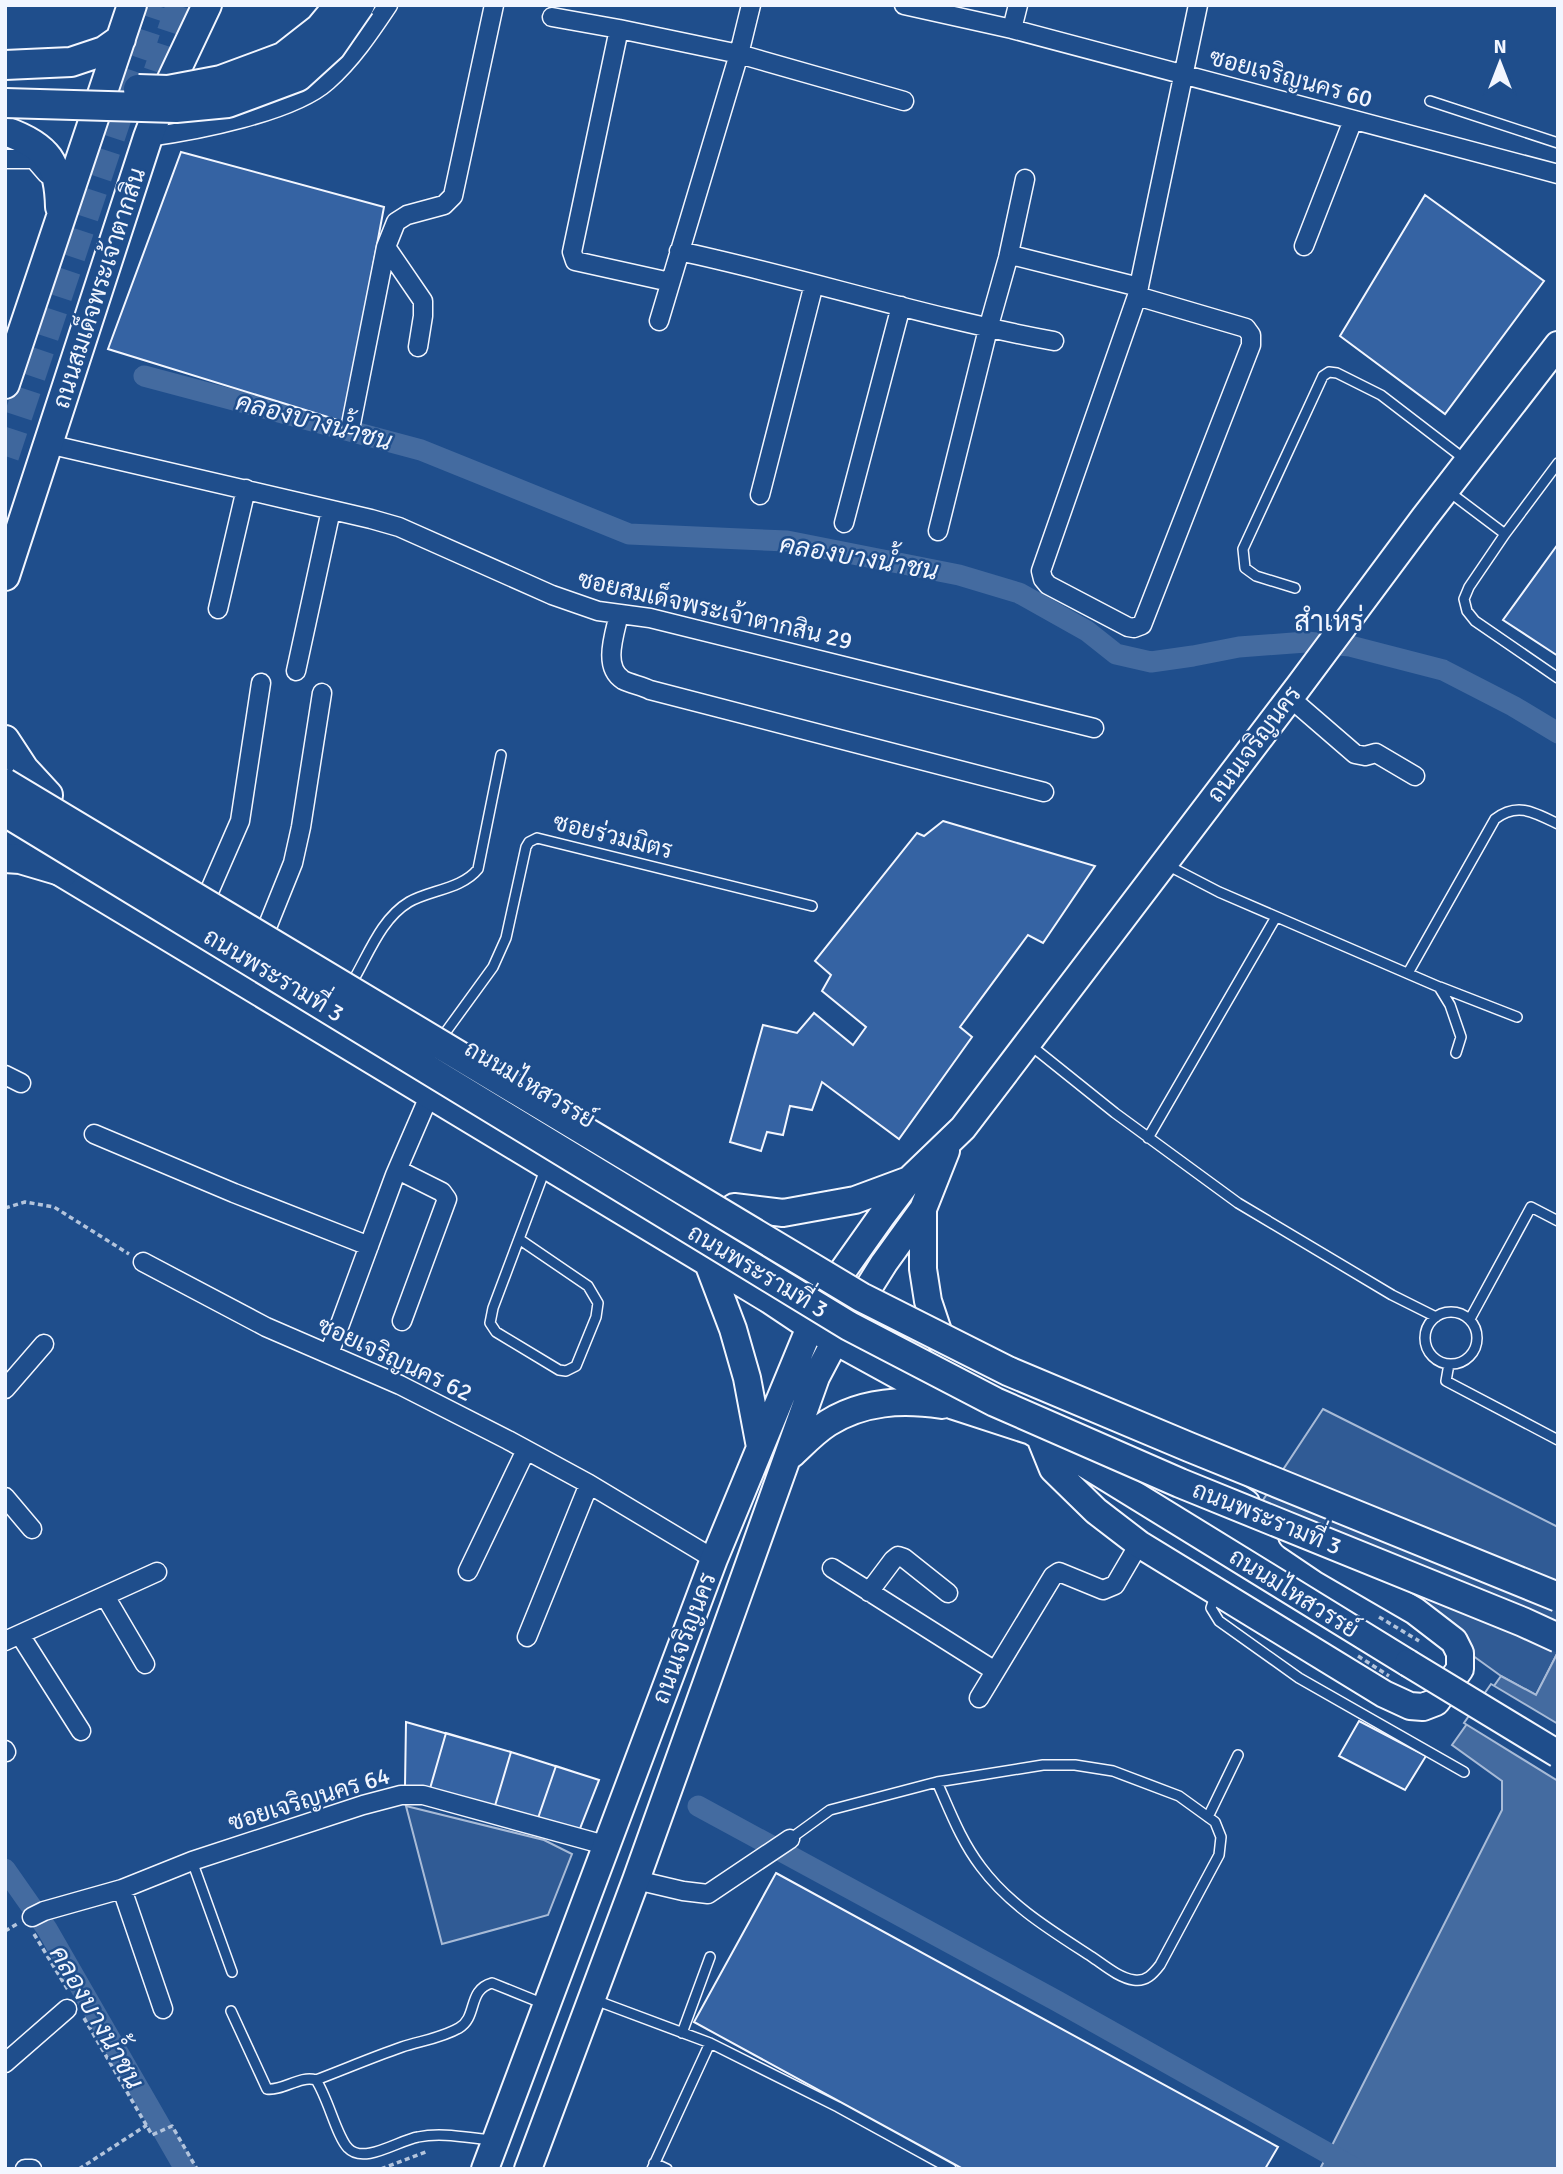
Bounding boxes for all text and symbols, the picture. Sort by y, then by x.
north arrow [1465,28,1535,98]
text: N [1493,35,1507,59]
street label: ซอยเจริญนคร 60 [1206,42,1376,114]
street label: ถนนสมเด็จพระเจ้าตากสิน [44,163,152,412]
water label: คลองบางน้ำชน [232,380,397,458]
water label: คลองบางน้ำชน [777,522,942,588]
street label: ซอยสมเด็จพระเจ้าตากสิน 29 [575,562,856,656]
district label: สำเหร่ [1294,604,1364,639]
street label: ถนนเจริญนคร [1200,680,1308,808]
street label: ซอยร่วมมิตร [550,807,676,865]
street label: ถนนพระรามที่ 3 [198,916,353,1029]
street label: ถนนมไหสวรรย์ [459,1032,601,1135]
street label: ถนนพระรามที่ 3 [682,1212,837,1325]
street label: ซอยเจริญนคร 62 [313,1310,477,1408]
street label: ถนนพระรามที่ 3 [1188,1469,1348,1562]
street label: ถนนมไหสวรรย์ [1224,1540,1365,1645]
street label: ถนนเจริญนคร [645,1568,723,1708]
street label: ซอยเจริญนคร 64 [225,1760,394,1838]
water label: คลองบางน้ำชน [42,1937,156,2095]

